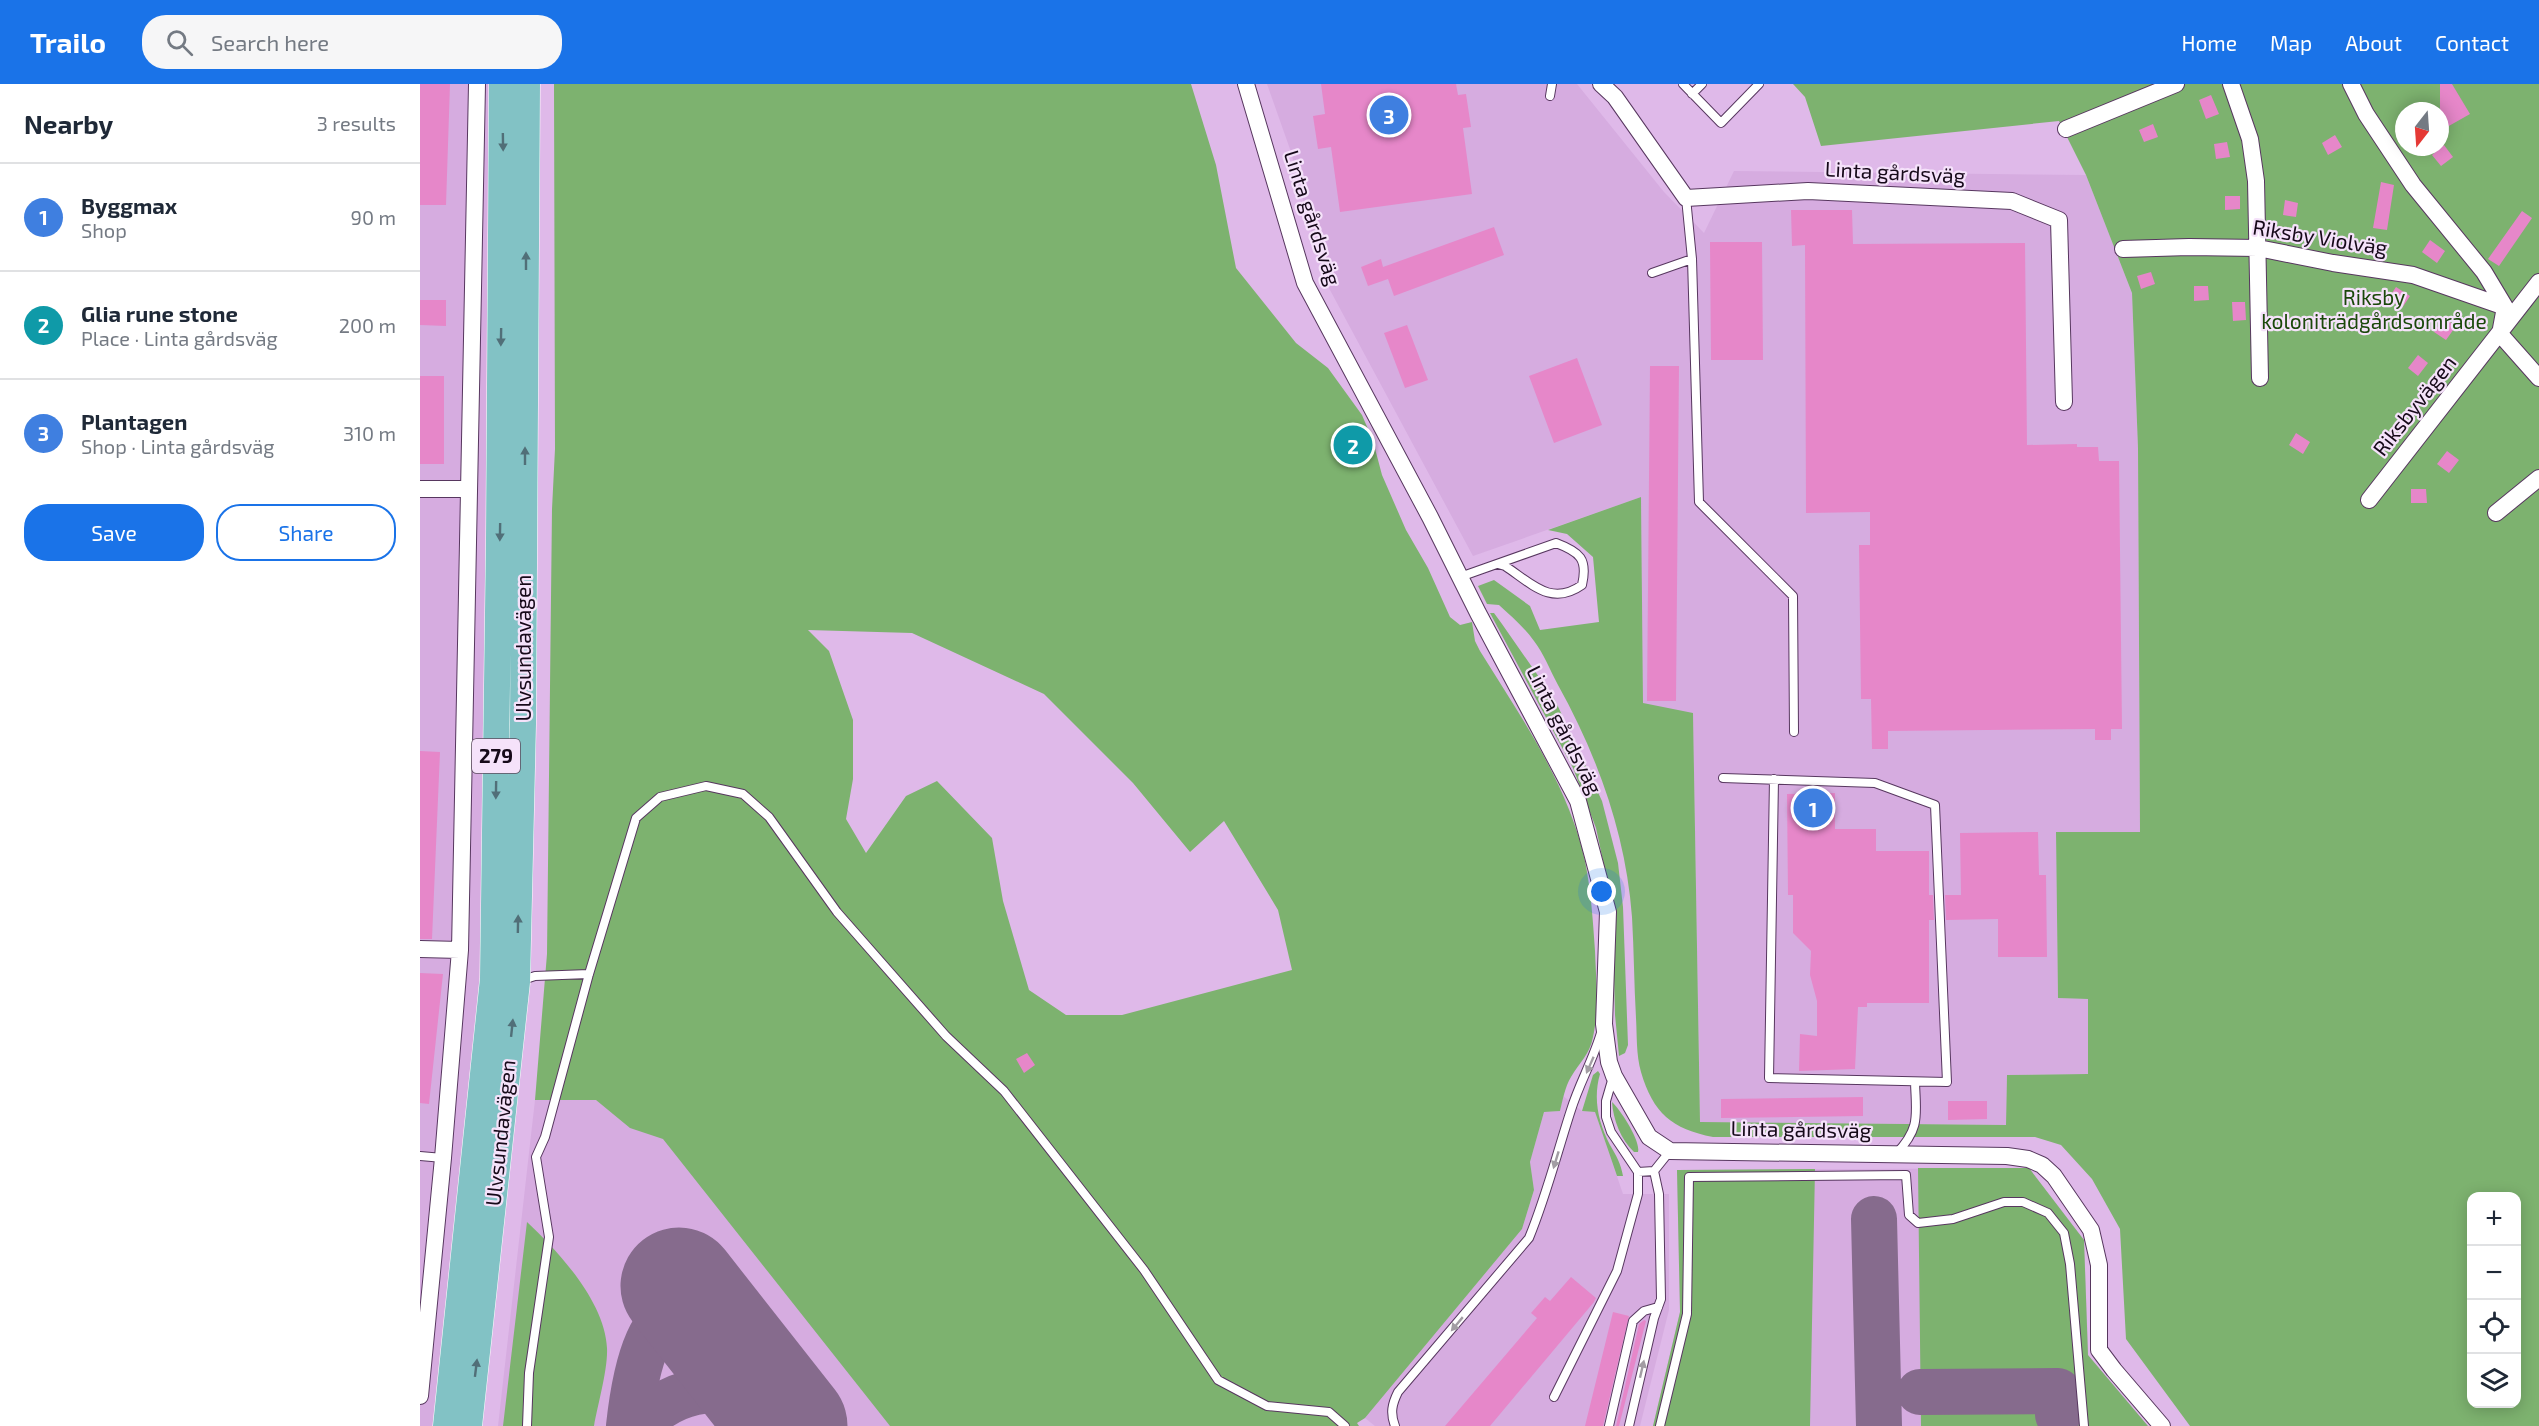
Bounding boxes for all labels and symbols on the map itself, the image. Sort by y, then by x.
pin: 3 [1370,93,1408,138]
north arrow [2395,102,2449,156]
one-way arrow [498,133,508,152]
street label: Linta gårdsväg [1280,147,1347,289]
street label: Linta gårdsväg [1824,155,1966,188]
street label: Riksby Violväg [2251,214,2390,260]
one-way arrow [521,252,531,271]
park label: Riksby koloniträdgårdsområde [2261,284,2487,333]
one-way arrow [496,328,506,347]
street label: Riksbyvägen [2367,350,2461,460]
pin: 2 [1334,422,1372,468]
one-way arrow [520,447,530,466]
one-way arrow [495,523,504,542]
street label: Ulvsundavägen [510,575,535,721]
street label: Linta gårdsväg [1522,661,1609,798]
road number: 279 [472,739,520,773]
one-way arrow [491,781,501,800]
pin: 1 [1794,786,1832,830]
your location [1587,877,1616,906]
one-way arrow [513,914,523,933]
one-way arrow [507,1018,517,1037]
one-way arrow [1586,1056,1595,1073]
street label: Ulvsundavägen [479,1058,520,1207]
street label: Linta gårdsväg [1730,1115,1872,1142]
one-way arrow [1551,1151,1560,1169]
one-way arrow [1451,1316,1463,1331]
one-way arrow [472,1358,481,1377]
one-way arrow [1638,1360,1648,1378]

